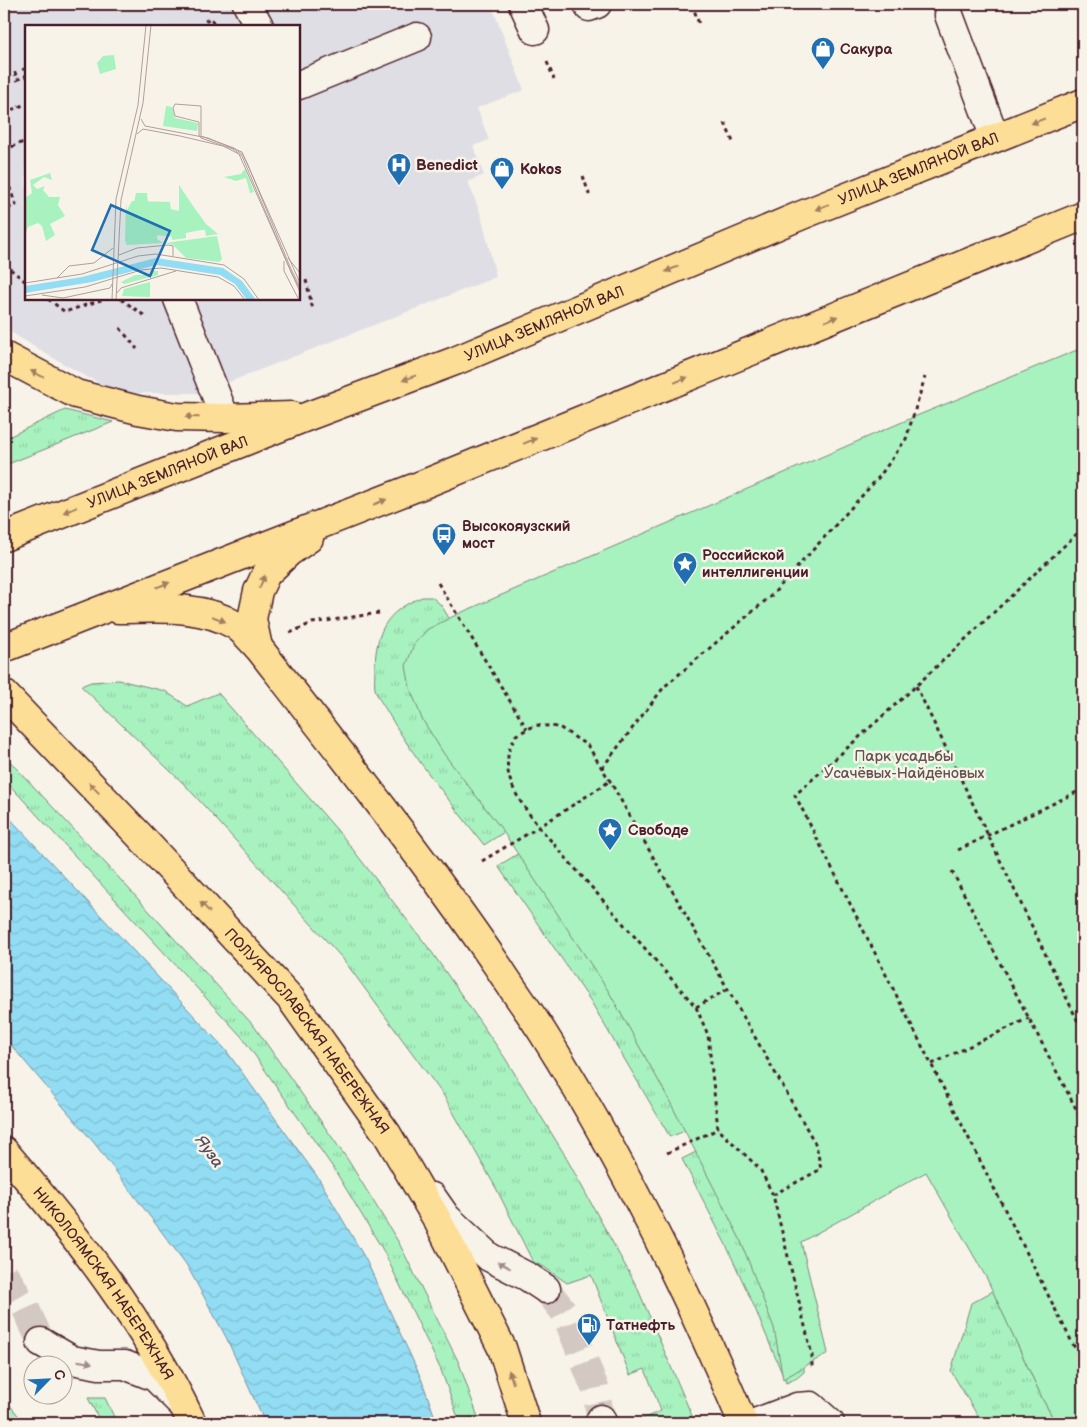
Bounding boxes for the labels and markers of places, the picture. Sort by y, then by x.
shop icon: Сакура [810,36,836,70]
place label: Сакура [840,40,892,59]
hospital icon: Benedict [386,152,412,186]
place label: Benedict [416,156,478,175]
shop icon: Kokos [489,156,515,190]
place label: Kokos [520,160,562,179]
place label: Высокояузский мост [462,517,571,553]
bus stop icon: Высокояузский мост [431,522,457,556]
place label: Российской интеллигенции [702,546,809,582]
place icon: Российской интеллигенции [672,551,698,585]
place icon: Свободе [597,817,623,851]
place label: Свободе [628,821,689,840]
fuel station icon: Татнефть [576,1312,602,1346]
place label: Татнефть [606,1316,675,1335]

